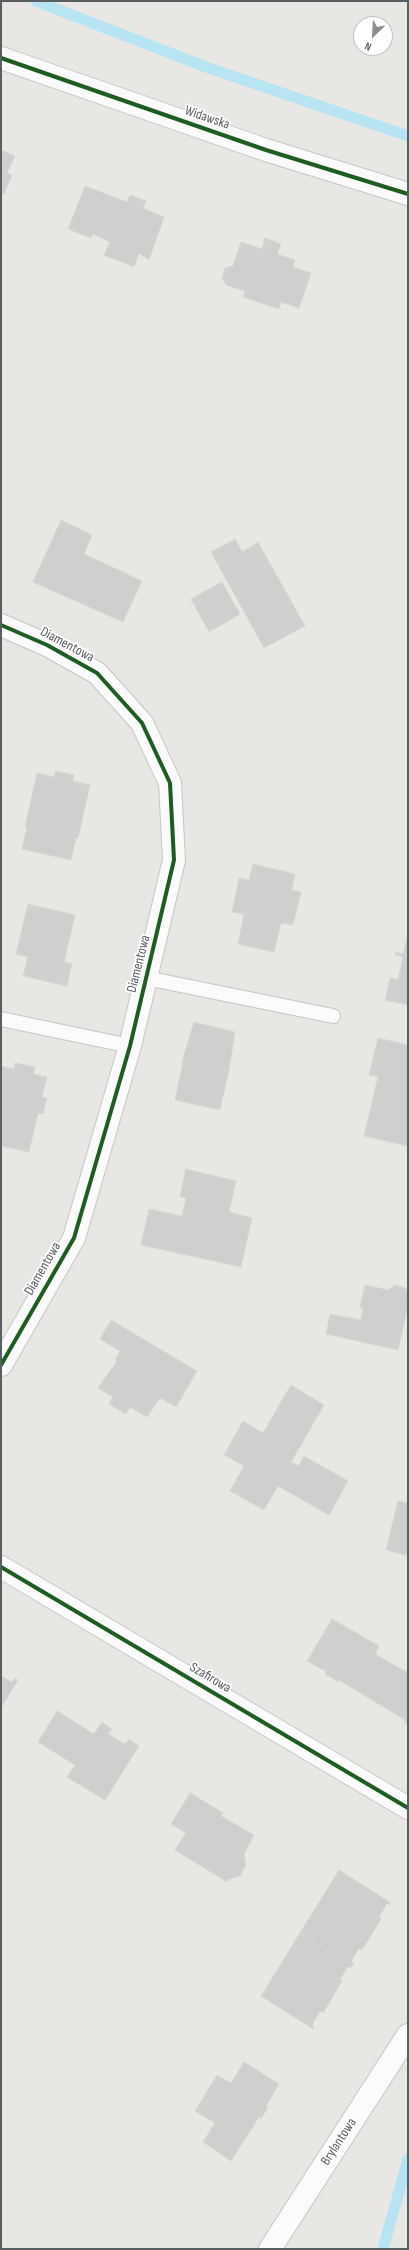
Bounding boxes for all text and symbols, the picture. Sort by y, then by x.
north arrow [353,16,393,56]
text: N [363,39,374,54]
street label: Widawska [182,102,232,134]
street label: Diamentowa [37,624,97,666]
street label: Diamentowa [124,934,154,994]
street label: Diamentowa [21,1239,65,1299]
street label: Szafirowa [186,1659,234,1697]
street label: Brylantowa [318,2115,360,2169]

